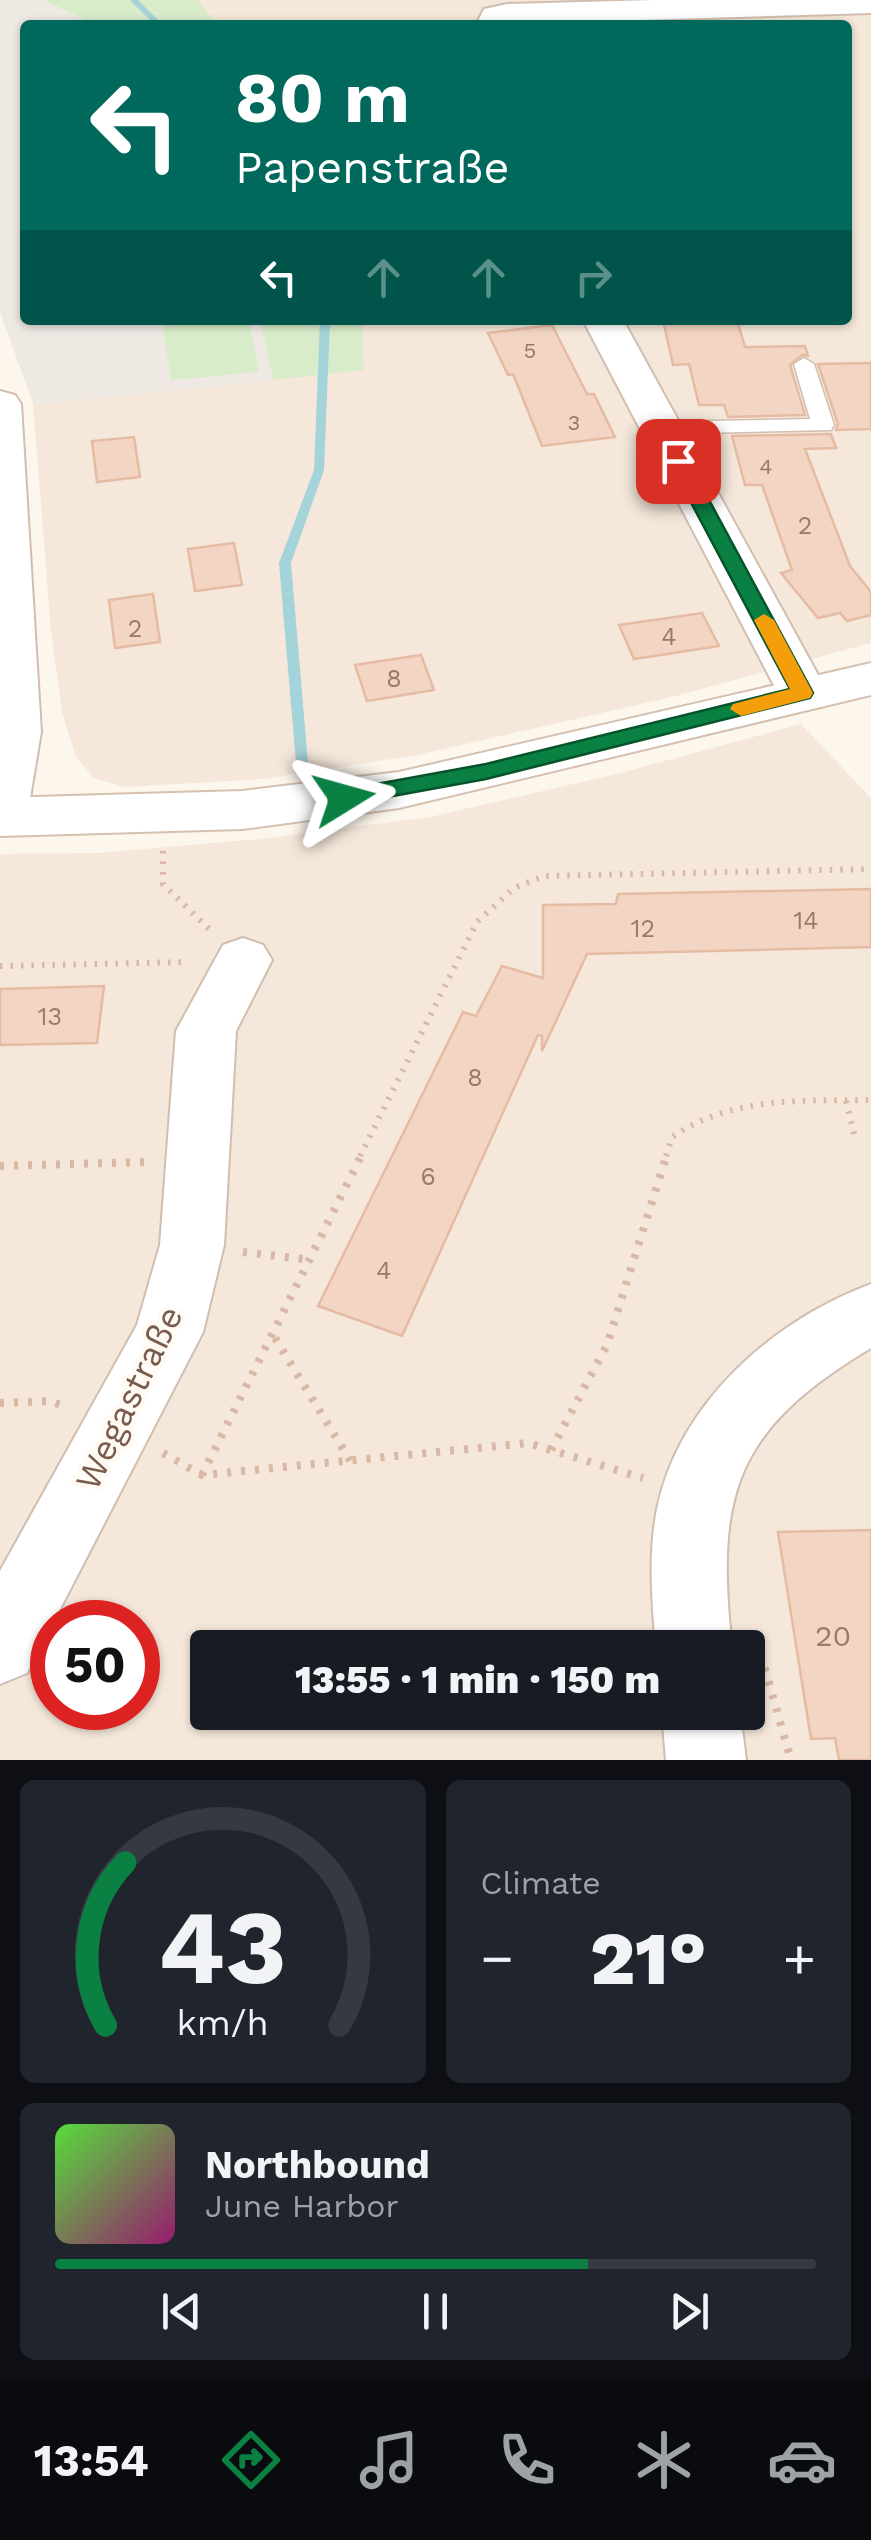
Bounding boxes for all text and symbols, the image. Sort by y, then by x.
text: 80 m [235,57,410,139]
icon: left [70,60,200,190]
text: Papenstraße [235,141,509,194]
icon: left [251,250,306,305]
icon: ahead [356,250,411,305]
icon: ahead [461,250,516,305]
icon: right [566,250,621,305]
house number: 5 [524,338,536,363]
house number: 3 [568,410,580,435]
pin [636,419,721,504]
icon: arrive [651,434,706,489]
house number: 4 [759,454,773,479]
house number: 2 [798,511,812,540]
house number: 2 [128,614,142,643]
house number: 4 [661,622,677,651]
house number: 8 [386,664,402,693]
position arrow [292,746,396,850]
house number: 14 [793,906,819,935]
house number: 12 [631,914,655,943]
house number: 13 [38,1002,62,1031]
house number: 8 [467,1063,483,1092]
house number: 6 [420,1162,436,1191]
house number: 4 [376,1256,392,1285]
street label: Wegastraße [66,1299,192,1497]
speed limit sign: 50 [30,1600,160,1730]
house number: 20 [815,1618,851,1653]
text: 13:55 · 1 min · 150 m [295,1658,660,1702]
text: Climate [481,1864,601,1902]
text: 43 [158,1886,287,2008]
text: 21° [590,1914,707,2002]
text: − [481,1926,514,1990]
text: + [783,1926,816,1990]
text: km/h [177,2002,269,2044]
text: Northbound [205,2143,430,2187]
text: June Harbor [205,2187,399,2225]
icon: previous [154,2284,209,2339]
icon: pause [408,2284,463,2339]
icon: next [662,2284,717,2339]
icon: directions [216,2425,286,2495]
icon: music [354,2425,424,2495]
icon: phone [492,2425,562,2495]
icon: climate [629,2425,699,2495]
icon: car [767,2425,837,2495]
text: 13:54 [34,2434,149,2487]

